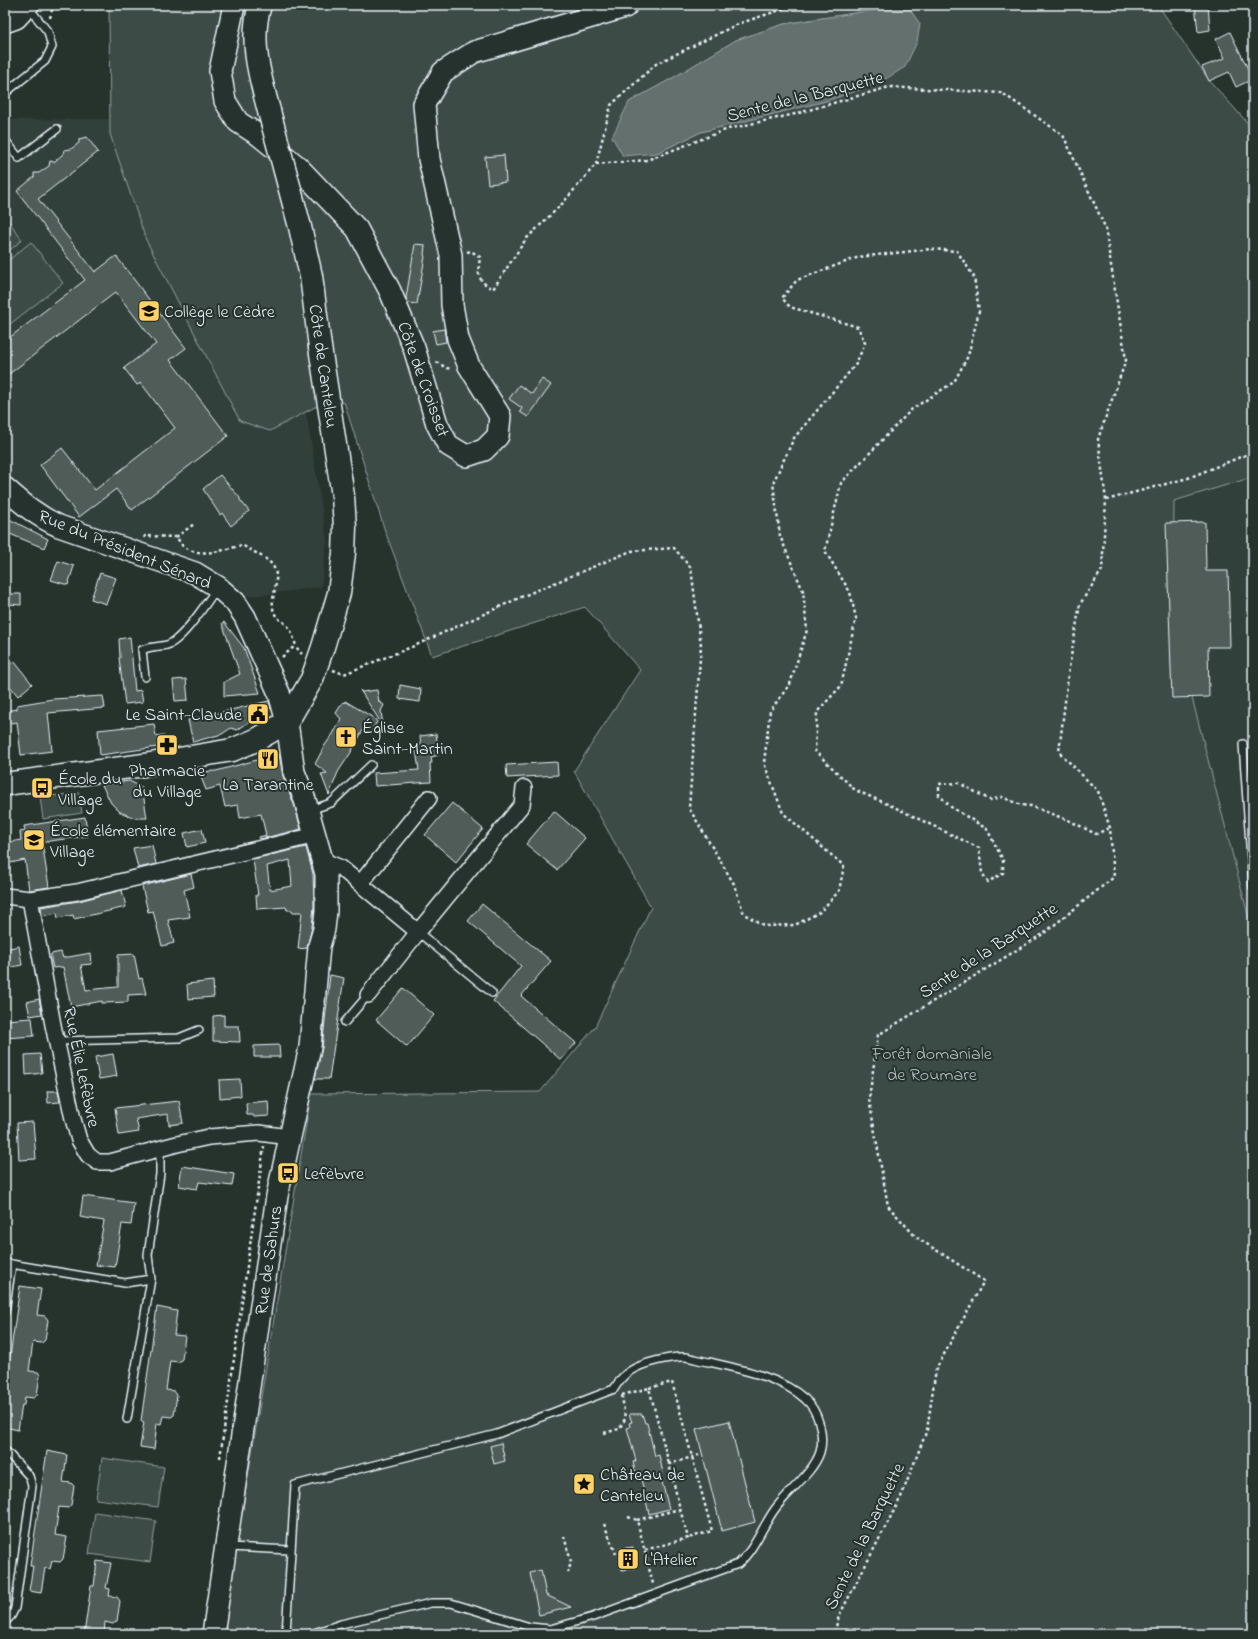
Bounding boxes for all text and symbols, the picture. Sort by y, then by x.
street label: Sente de la Barquette [725,66,887,130]
school or university icon: Collège le Cèdre [136,298,162,324]
place label: Collège le Cèdre [164,300,276,327]
street label: Côte de Canteleu [300,303,344,430]
street label: Côte de Croisset [389,318,455,441]
street label: Rue du Président Sénard [34,504,215,597]
public building icon: Le Saint-Claude [245,701,271,727]
place label: Le Saint-Claude [126,703,243,729]
place label: Église Saint-Martin [362,716,453,763]
church icon: Église Saint-Martin [333,724,359,750]
pharmacy icon: Pharmacie du Village [154,732,180,758]
restaurant icon: La Tarantine [255,746,281,772]
place label: Pharmacie du Village [129,759,206,807]
place label: École du Village [57,767,122,815]
place label: La Tarantine [222,773,315,799]
bus stop icon: École du Village [29,775,55,801]
place label: École élémentaire Village [49,819,177,867]
school or university icon: École élémentaire Village [21,827,47,853]
street label: Sente de la Barquette [915,897,1064,1006]
street label: Rue Élie Lefèbvre [55,1005,106,1131]
park label: Forêt domaniale de Roumare [871,1042,993,1089]
bus stop icon: Lefèbvre [275,1160,301,1186]
place label: Lefèbvre [304,1162,365,1188]
street label: Rue de Sahurs [249,1204,291,1317]
street label: Sente de la Barquette [819,1458,913,1615]
place label: Château de Canteleu [600,1463,686,1510]
place icon: Château de Canteleu [571,1471,597,1497]
building icon: L'Atelier [615,1546,641,1572]
place label: L'Atelier [644,1548,698,1574]

